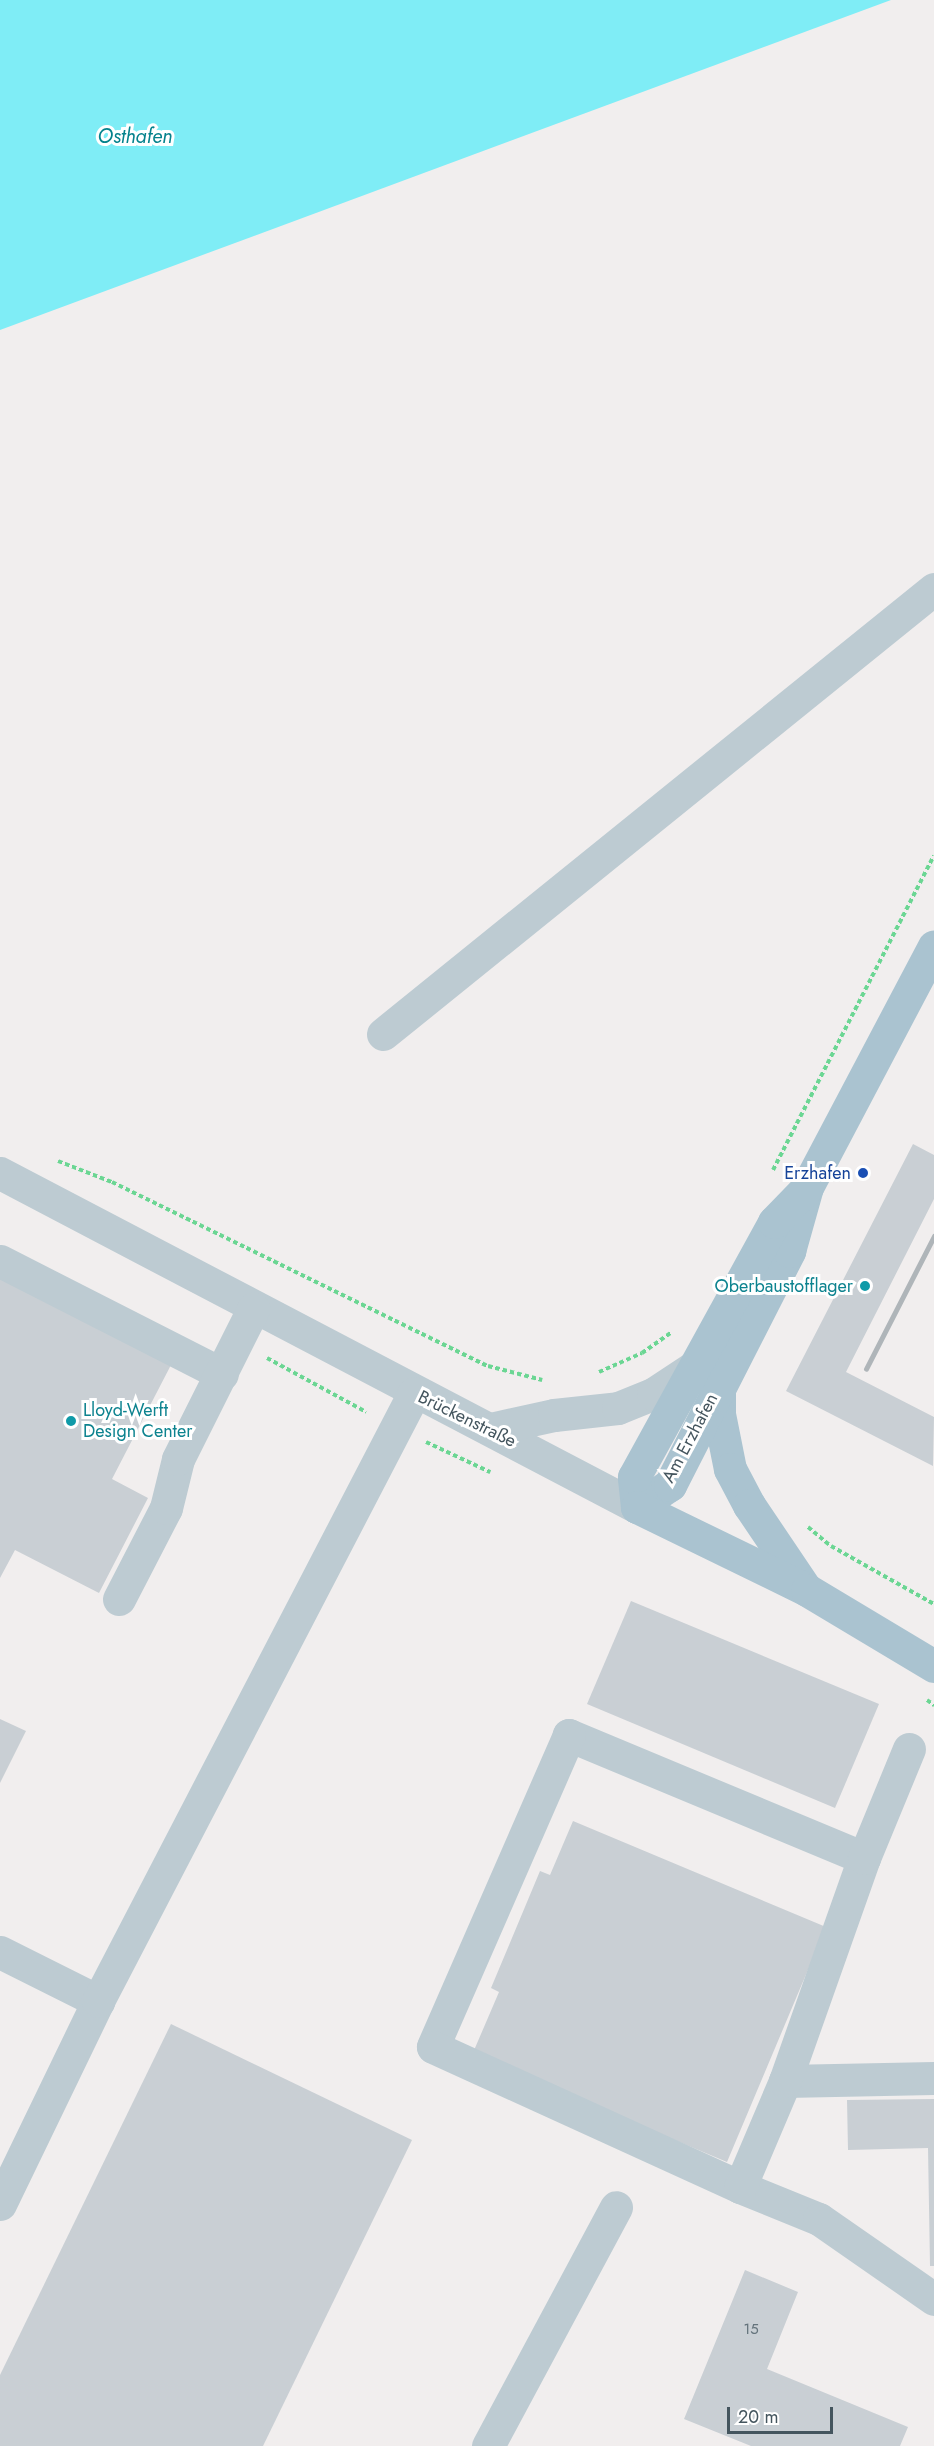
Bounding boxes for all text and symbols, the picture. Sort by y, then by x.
water label: Osthafen [98,124,172,148]
place label: Erzhafen [784,1162,851,1184]
marker: Erzhafen [856,1166,870,1180]
place label: Oberbaustofflager [715,1275,853,1297]
marker: Oberbaustofflager [858,1279,872,1293]
street label: Brückenstraße [414,1386,520,1452]
street label: Am Erzhafen [657,1390,723,1486]
place label: Lloyd-Werft Design Center [83,1400,192,1442]
marker: Lloyd-Werft Design Center [64,1414,78,1428]
house number: 15 [743,2321,759,2339]
scale bar [730,2395,836,2433]
text: 20 m [738,2404,778,2430]

